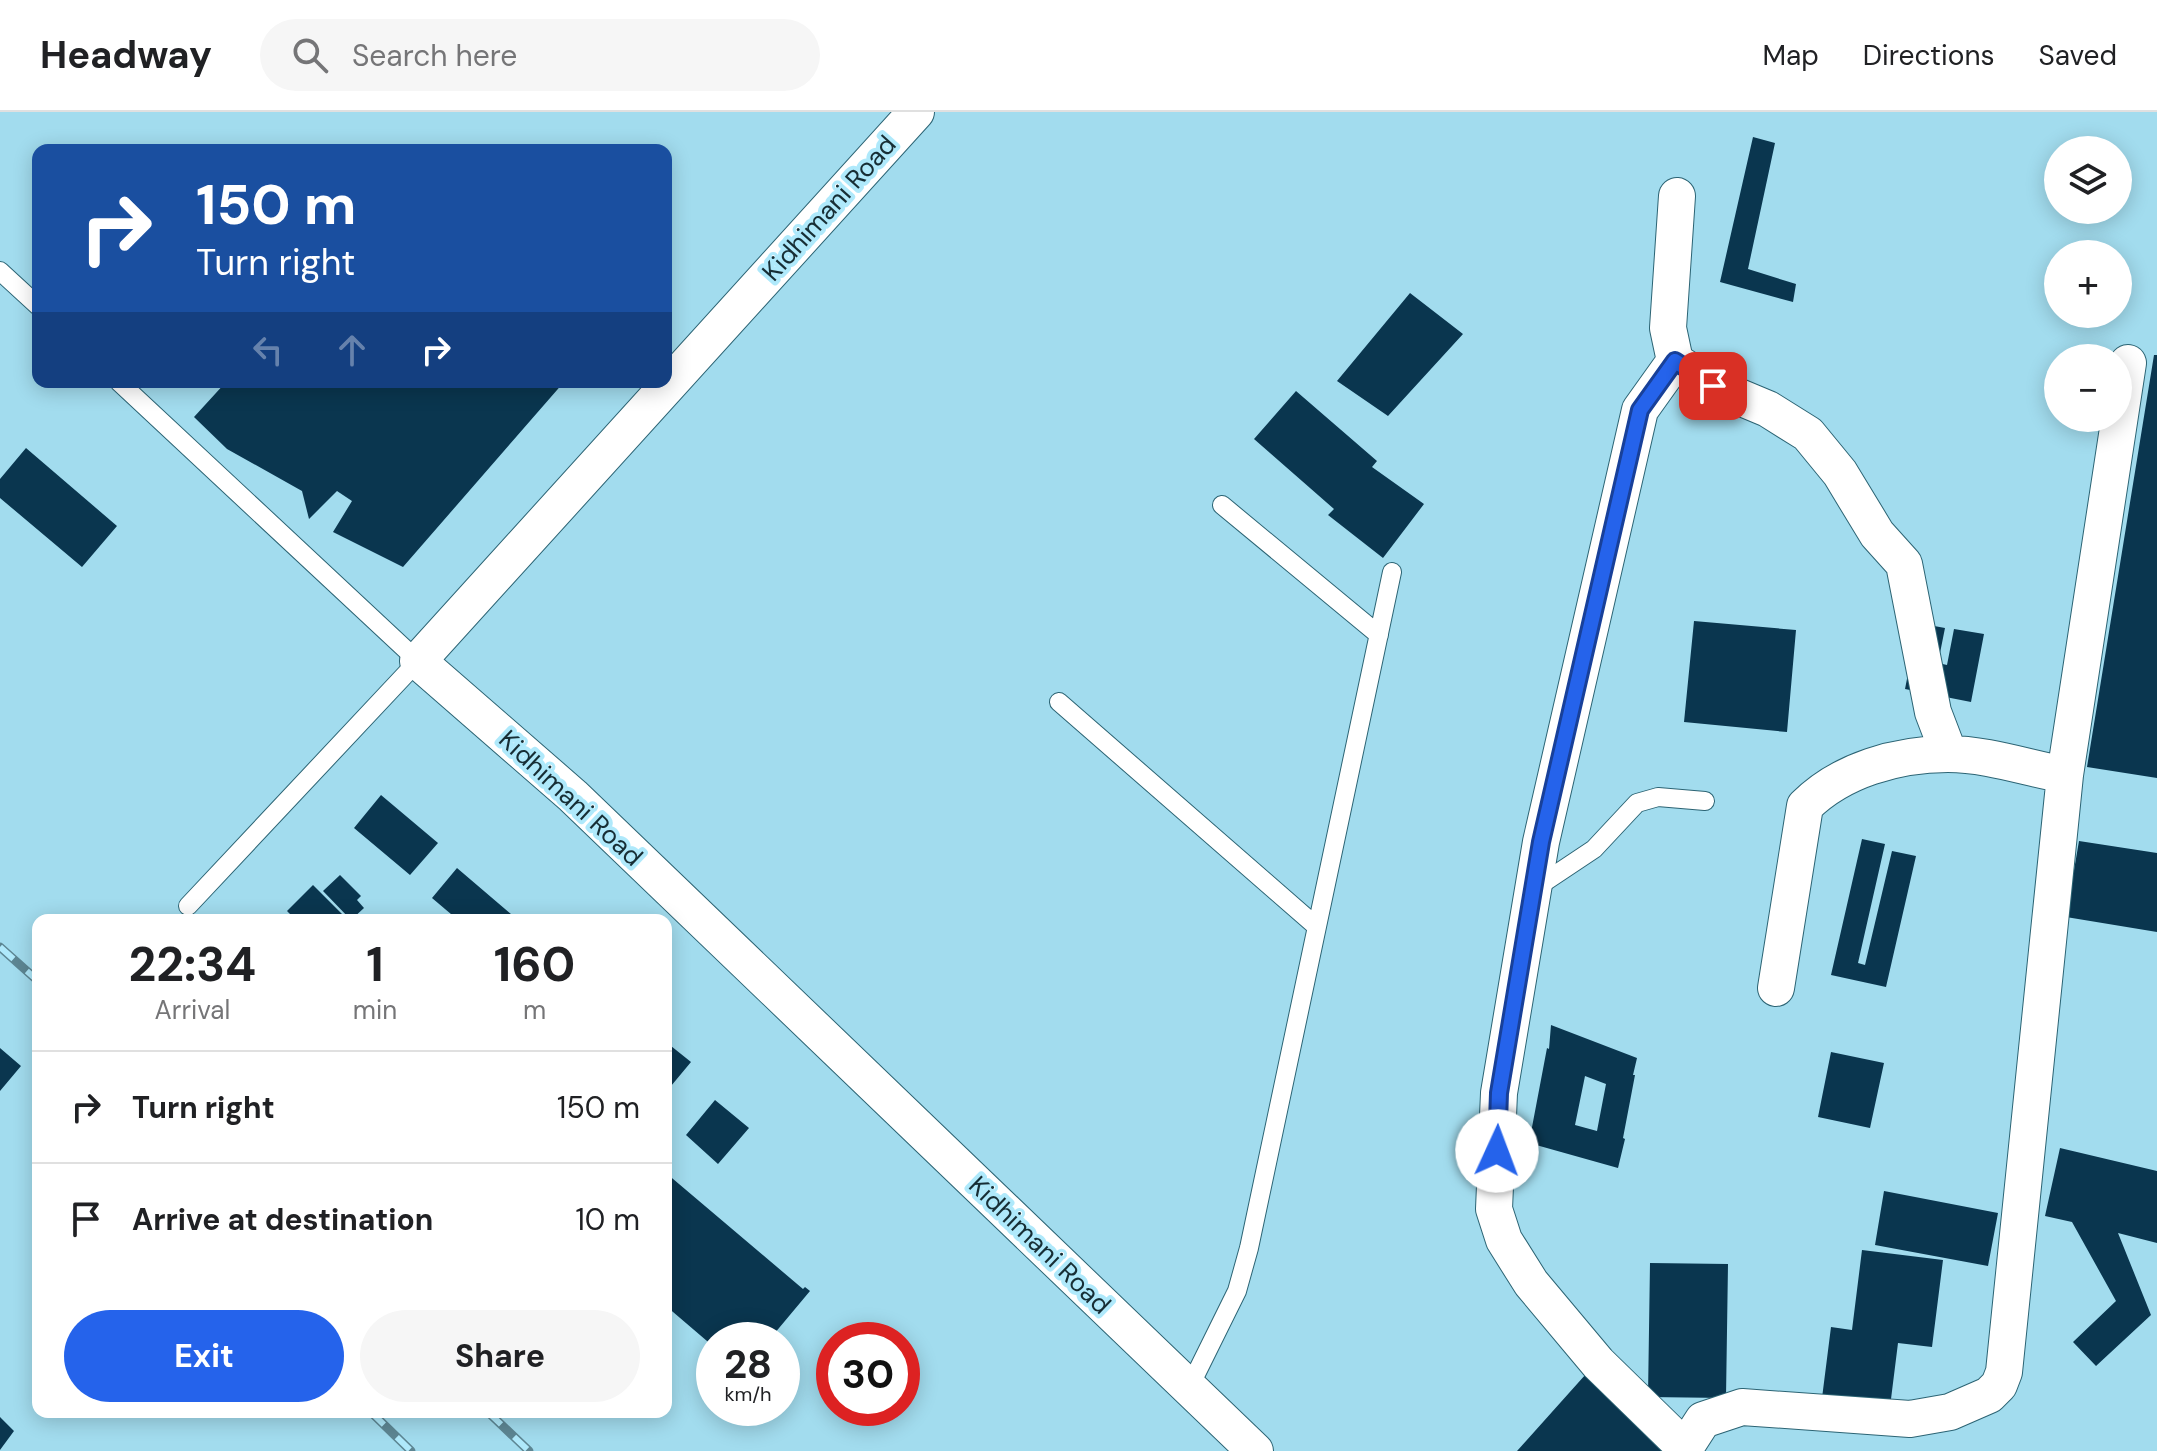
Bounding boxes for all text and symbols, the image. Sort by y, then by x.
search box [260,19,820,91]
text: Headway [40,30,212,80]
icon: search [288,33,332,77]
text: Search here [352,36,517,75]
text: Map [1762,37,1819,74]
text: Directions [1863,37,1995,74]
text: Saved [2039,37,2117,74]
street label: Kidhimani Road [755,128,903,288]
map controls [2044,136,2132,432]
button: layers [2044,136,2132,224]
text: 150 m [196,168,357,241]
icon: right [64,176,168,280]
text: Turn right [196,239,355,286]
button: + [2044,240,2132,328]
icon: left [246,328,290,372]
icon: ahead [330,328,374,372]
icon: right [414,328,458,372]
button: − [2044,344,2132,432]
pin [1679,352,1747,420]
icon: arrive [1691,364,1735,408]
street label: Kidhimani Road [492,723,650,873]
text: 22:34 [129,933,256,996]
text: 1 [366,933,384,996]
text: 160 [494,933,575,996]
text: Arrival [155,993,230,1027]
text: min [353,993,397,1027]
text: m [523,993,546,1027]
icon: right [64,1085,108,1129]
text: Turn right [132,1088,275,1127]
text: 150 m [557,1088,640,1127]
position arrow [1455,1109,1539,1193]
street label: Kidhimani Road [962,1169,1118,1321]
icon: arrive [64,1197,108,1241]
text: Arrive at destination [132,1200,433,1239]
text: 10 m [575,1200,640,1239]
button: Exit [64,1310,344,1402]
button: Share [360,1310,640,1402]
speed limit sign: 30 [816,1322,920,1426]
text: 28 [724,1338,772,1390]
text: km/h [724,1381,772,1407]

